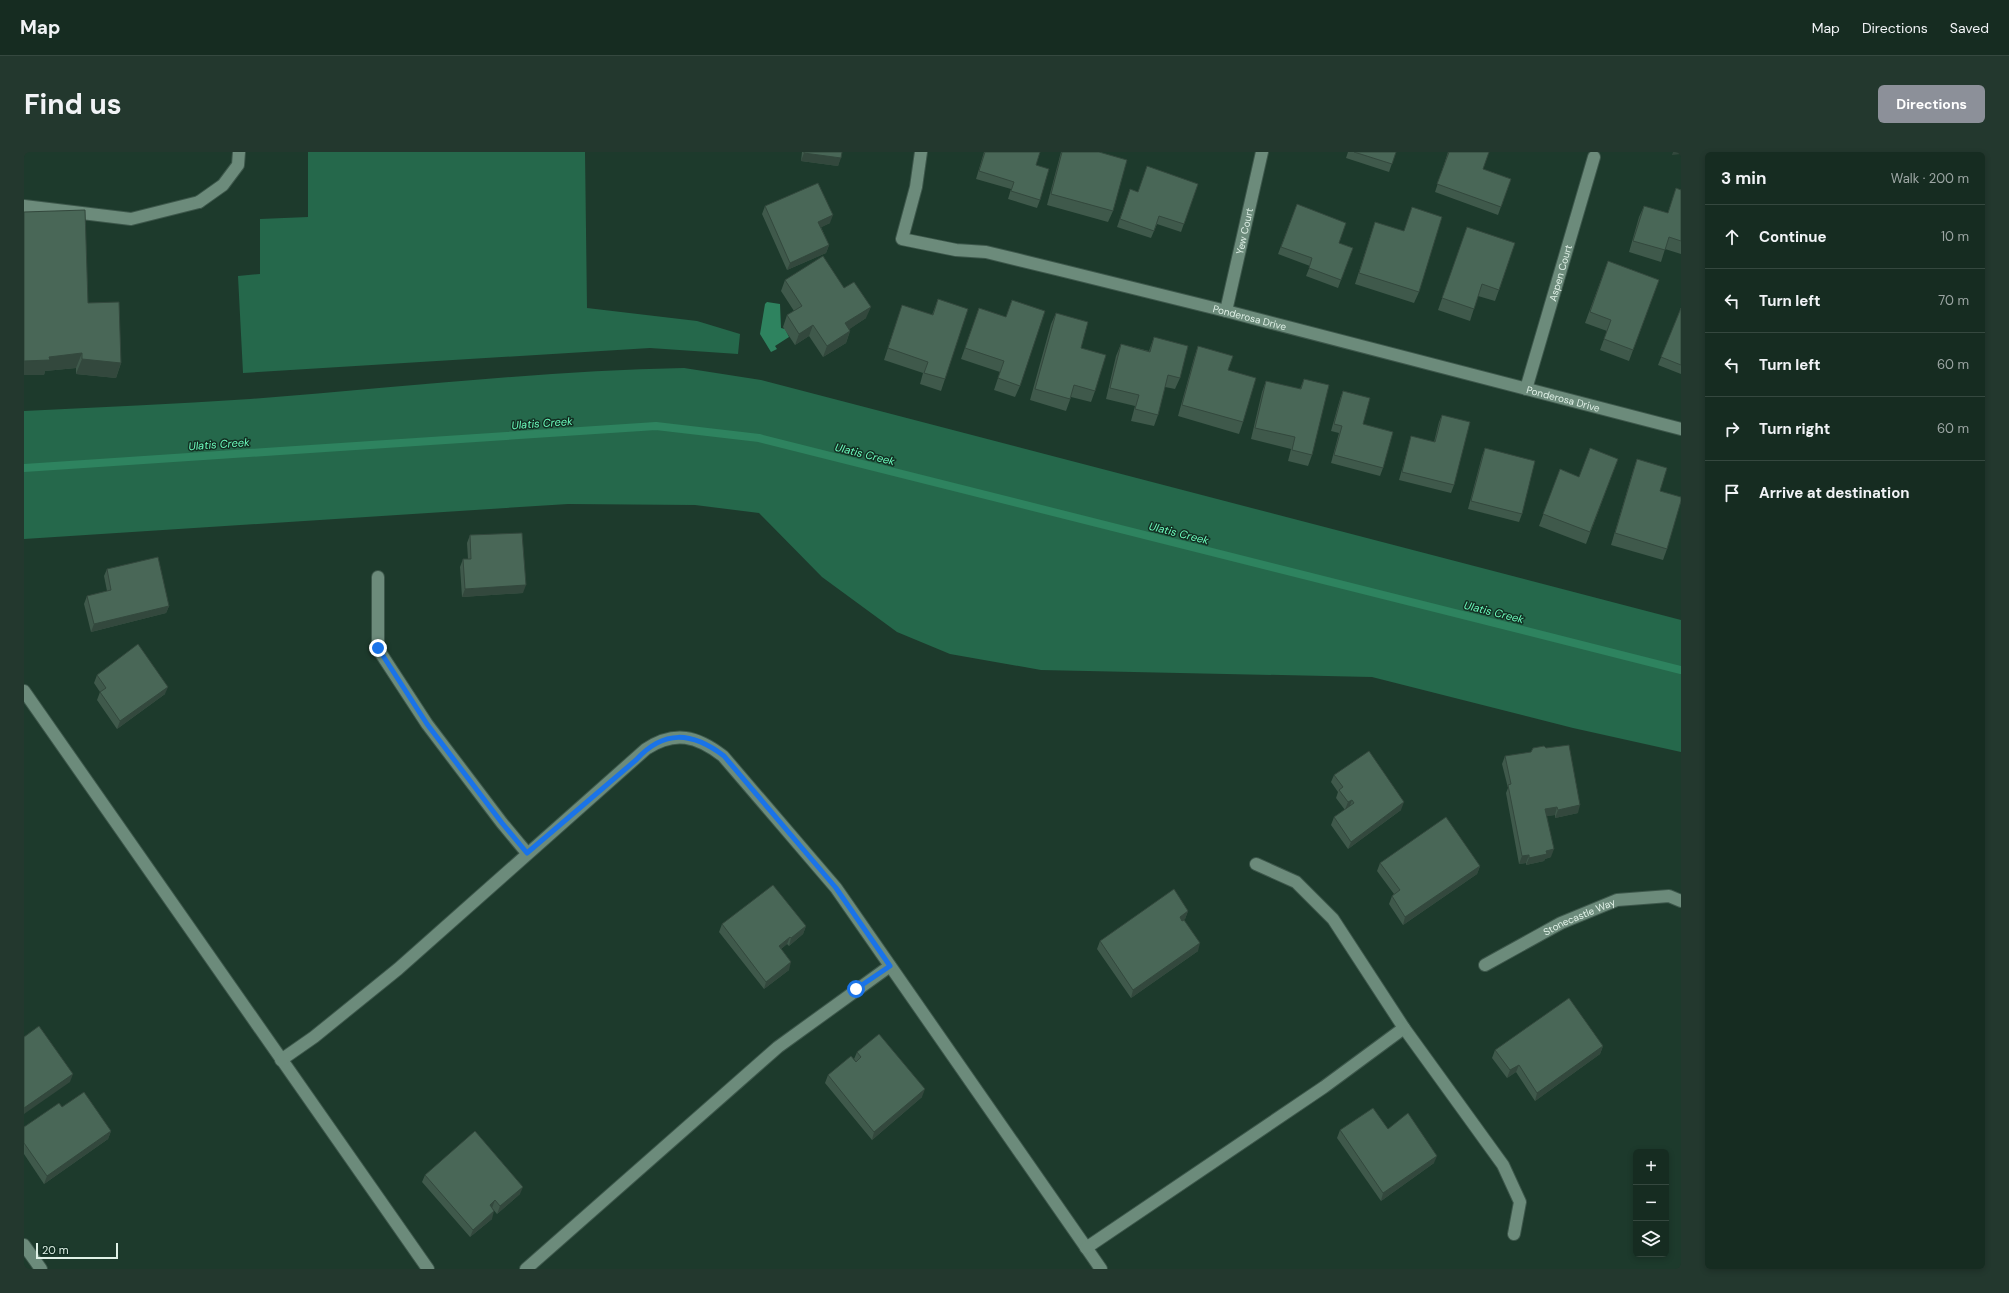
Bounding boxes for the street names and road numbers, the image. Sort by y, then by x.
street label: Yew Court [1233,207,1256,256]
street label: Aspen Court [1546,243,1575,303]
street label: Ponderosa Drive [1211,302,1288,333]
street label: Ponderosa Drive [1525,383,1602,415]
street label: Stonecastle Way [1541,895,1618,939]

